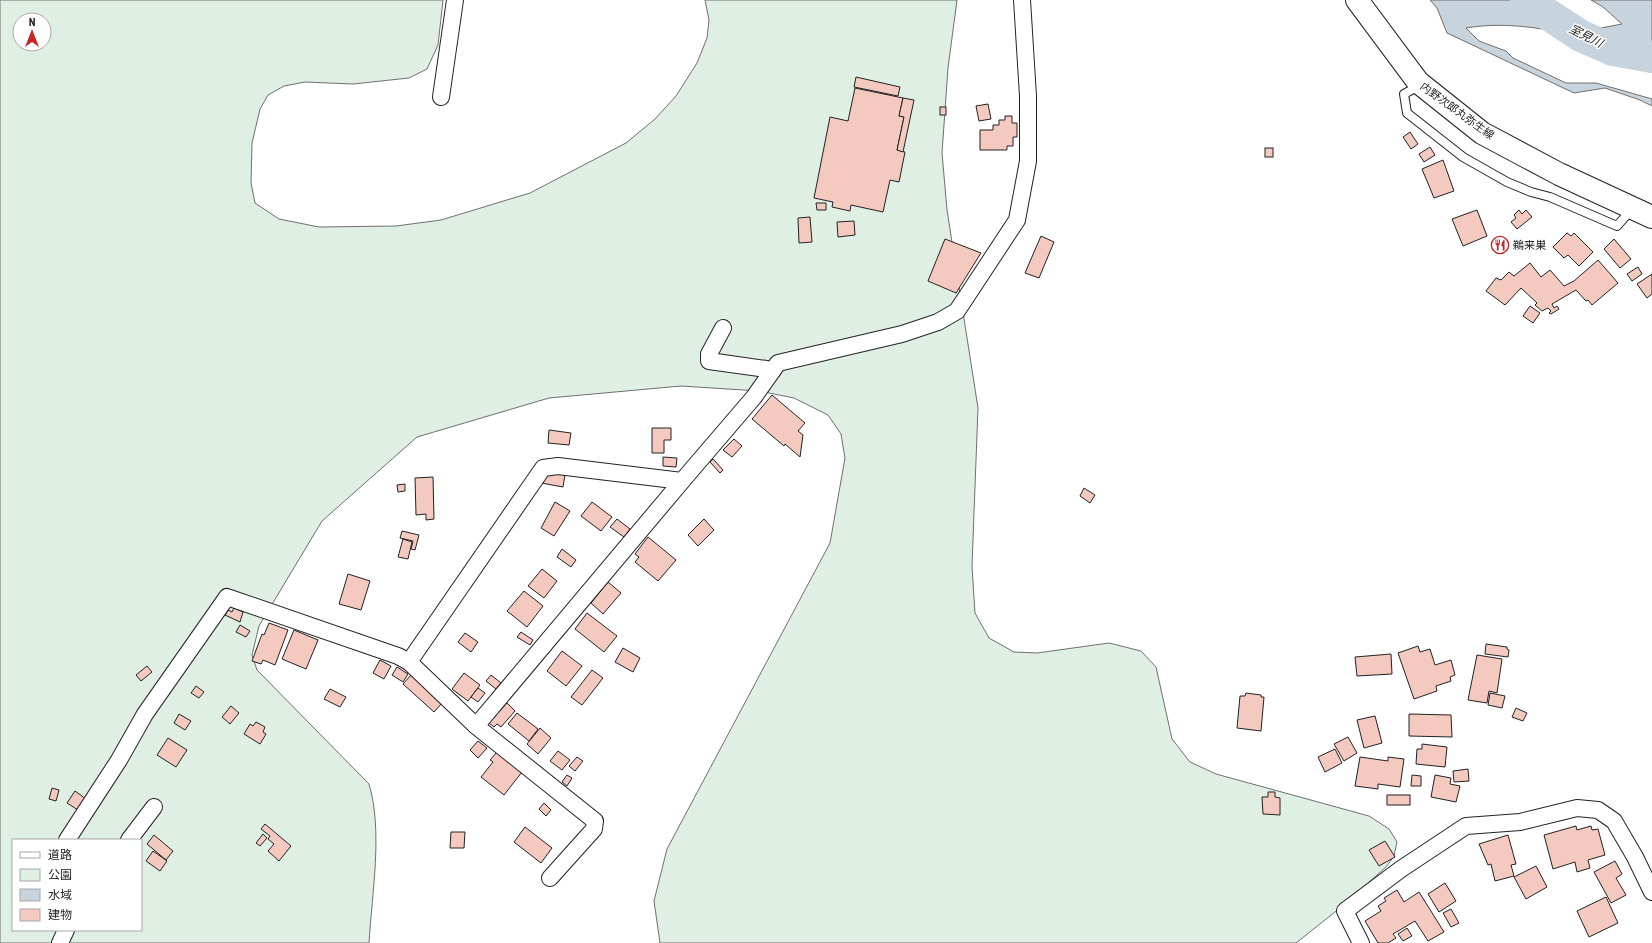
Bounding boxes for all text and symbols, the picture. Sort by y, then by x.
north arrow [12,12,52,52]
text: N [29,16,36,29]
water label: 室見川 [1567,22,1607,51]
street label: 内野次郎丸弥生線 [1418,80,1496,142]
restaurant icon: 鵜来巣 [1490,235,1510,255]
place label: 鵜来巣 [1513,239,1546,252]
legend [12,839,142,931]
text: 道路 [48,848,72,862]
text: 公園 [48,868,72,882]
text: 水域 [48,888,72,902]
text: 建物 [48,908,72,922]

